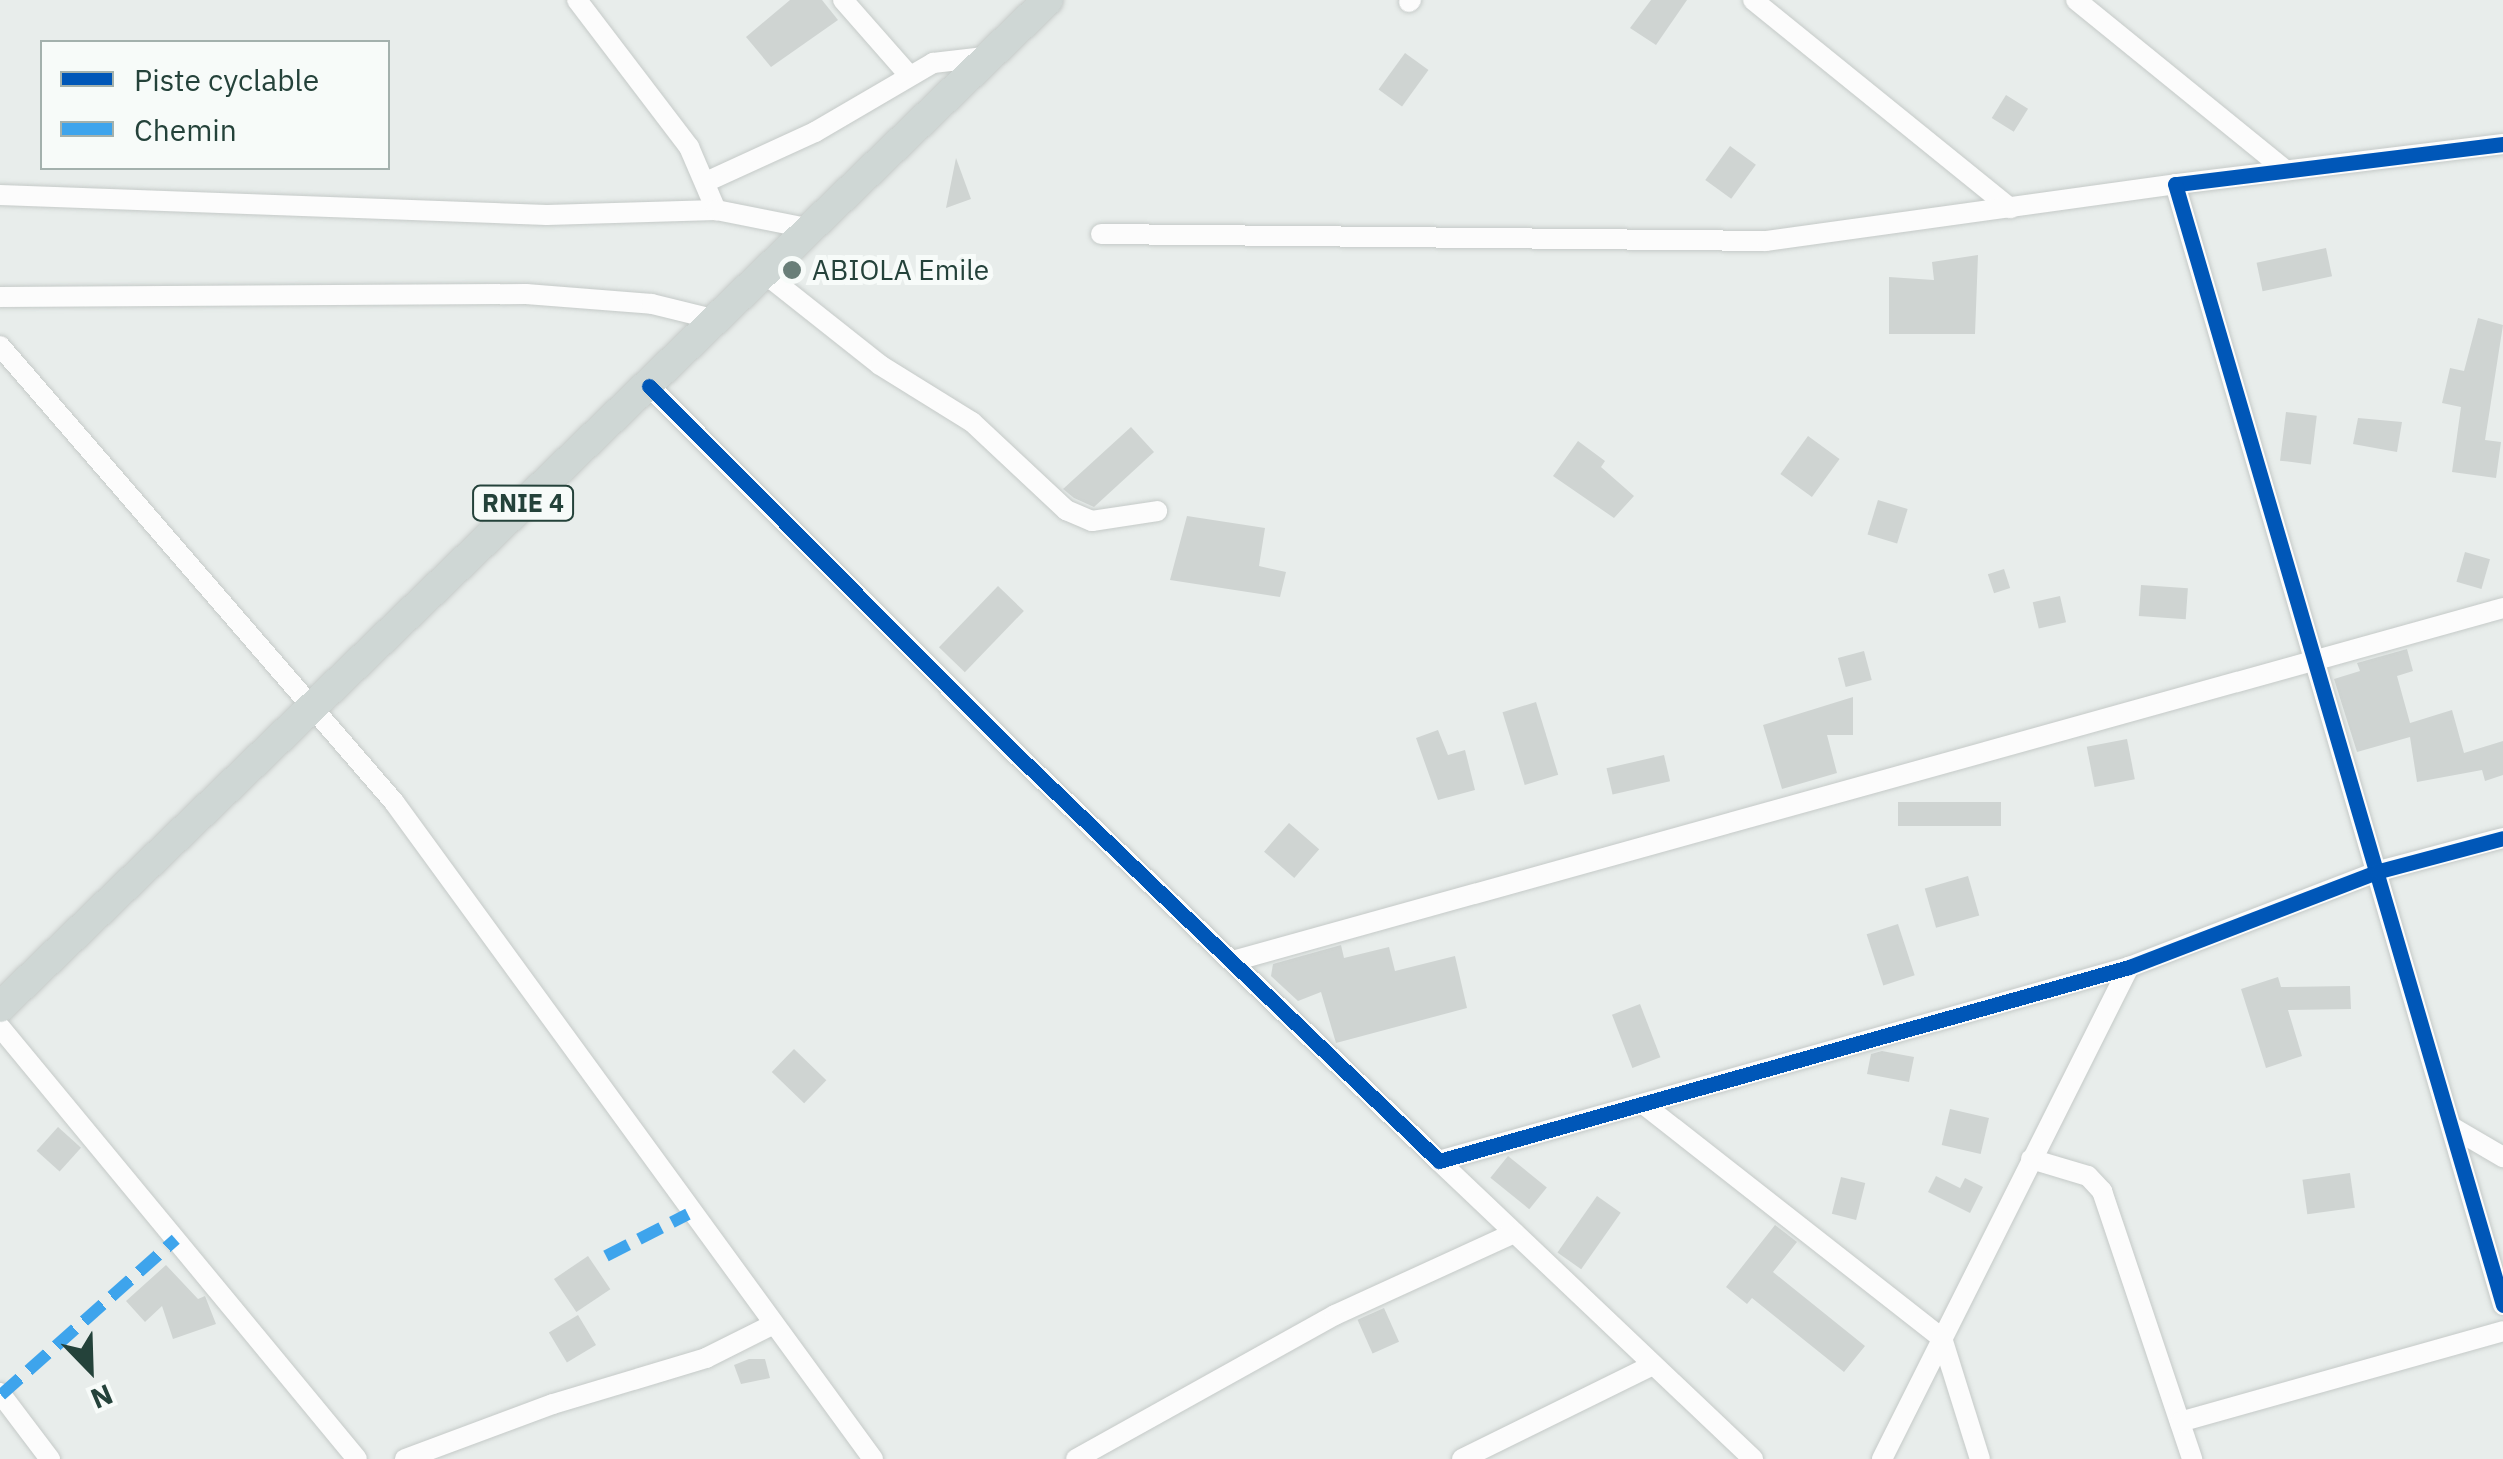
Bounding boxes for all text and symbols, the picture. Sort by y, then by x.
legend [40,40,390,170]
text: Piste cyclable [134,60,319,99]
text: Chemin [134,110,237,149]
place label: ABIOLA Emile [812,253,989,287]
marker: ABIOLA Emile [781,259,803,281]
road number: RNIE 4 [470,483,576,523]
north arrow [40,1319,140,1419]
text: N [85,1376,118,1418]

